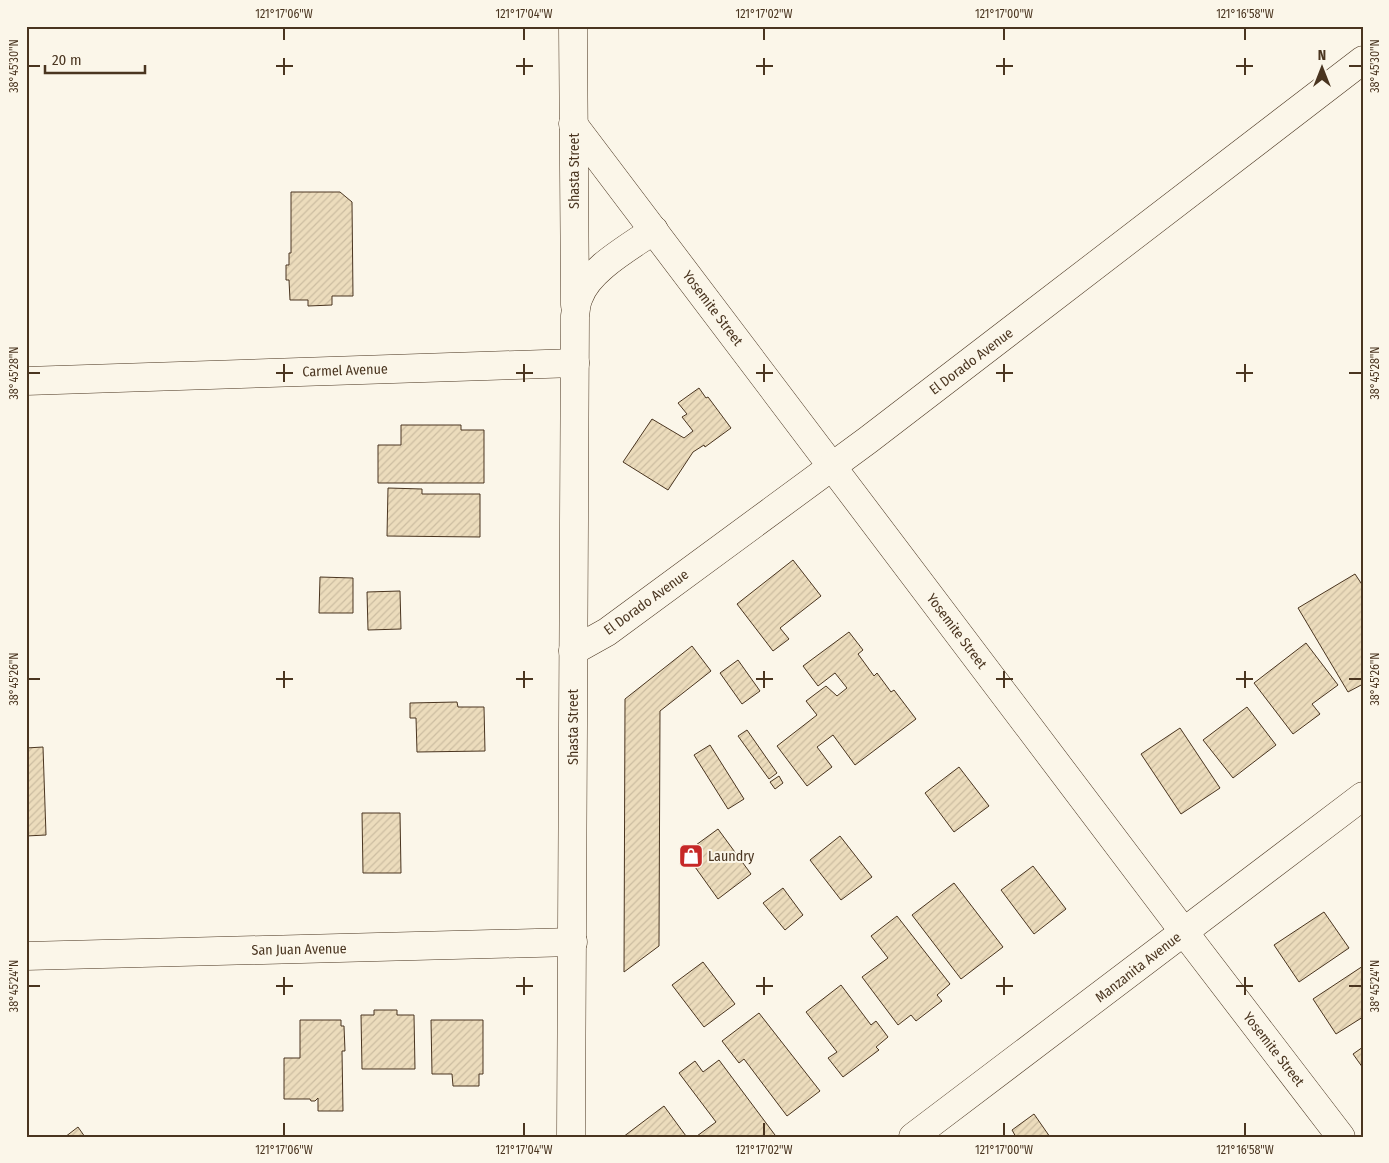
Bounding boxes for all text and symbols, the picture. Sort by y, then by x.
text: 121°17'06"W [255,7,313,21]
text: 121°17'04"W [496,7,552,21]
text: 121°17'02"W [736,7,792,21]
text: 121°17'00"W [975,7,1033,21]
text: 121°16'58"W [1216,7,1274,21]
text: 38°45'30"N [7,39,21,93]
text: 38°45'30"N [1368,39,1382,93]
scale bar [45,42,145,74]
north arrow [1296,42,1346,92]
text: N [1318,47,1326,64]
text: 20 m [52,51,82,69]
street label: Shasta Street [566,133,583,209]
street label: Yosemite Street [679,267,747,350]
street label: El Dorado Avenue [926,324,1017,398]
text: 38°45'28"N [7,346,21,400]
text: 38°45'28"N [1368,346,1382,400]
street label: Carmel Avenue [302,361,388,380]
street label: El Dorado Avenue [601,566,692,639]
street label: Yosemite Street [923,590,991,673]
text: 38°45'26"N [7,652,21,706]
text: 38°45'26"N [1368,652,1382,706]
street label: Shasta Street [565,689,582,765]
shop icon: Laundry [678,843,704,869]
place label: Laundry [708,848,755,865]
street label: Manzanita Avenue [1092,929,1185,1006]
street label: San Juan Avenue [251,940,347,959]
text: 38°45'24"N [7,960,21,1012]
text: 38°45'24"N [1368,960,1382,1012]
street label: Yosemite Street [1239,1009,1308,1090]
text: 121°17'06"W [255,1143,313,1157]
text: 121°17'04"W [496,1143,552,1157]
text: 121°17'02"W [736,1143,792,1157]
text: 121°17'00"W [975,1143,1033,1157]
text: 121°16'58"W [1216,1143,1274,1157]

